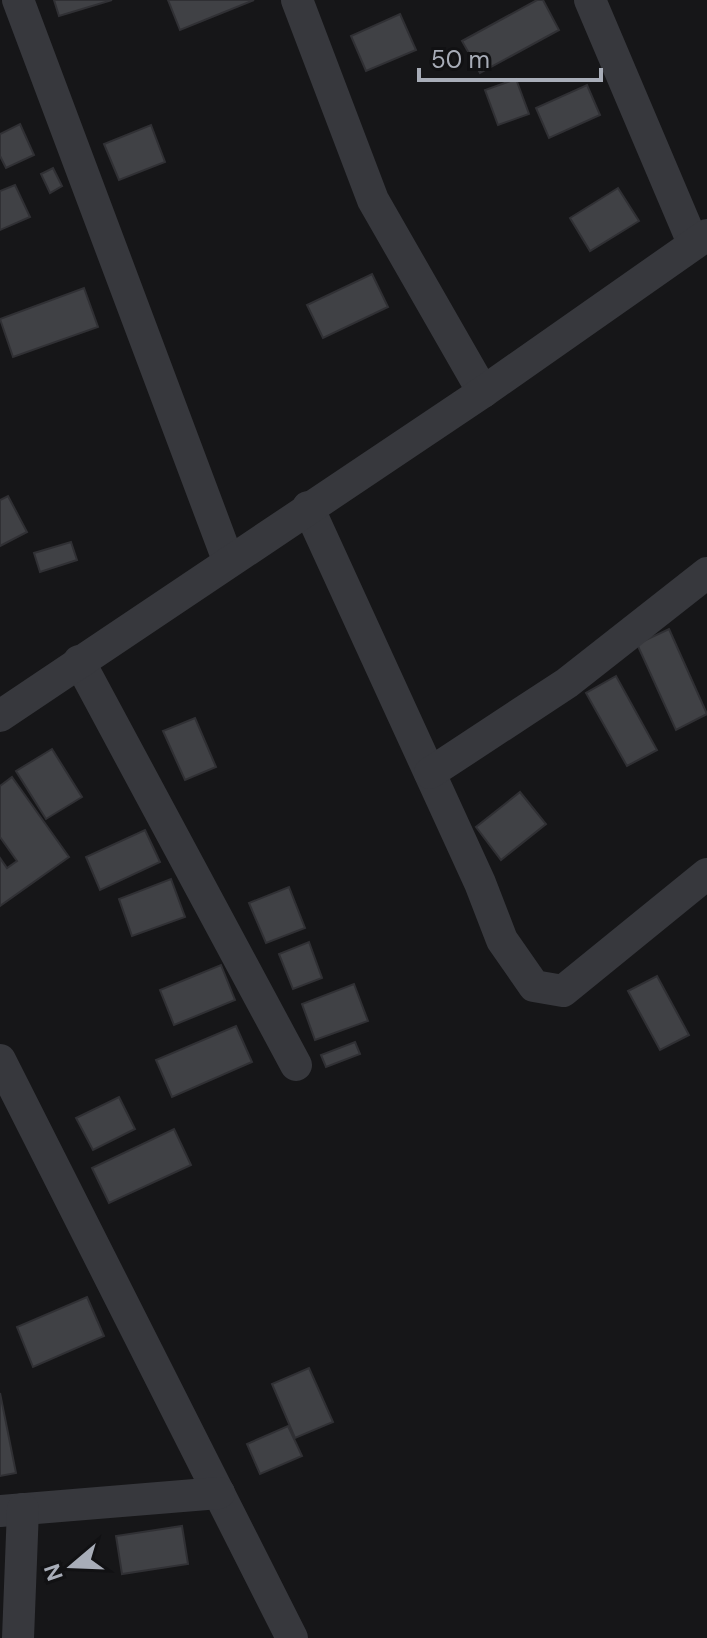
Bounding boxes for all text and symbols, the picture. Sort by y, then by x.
scale bar [419,32,601,82]
text: 50 m [431,44,490,75]
north arrow [32,1526,112,1606]
text: N [37,1560,70,1585]

